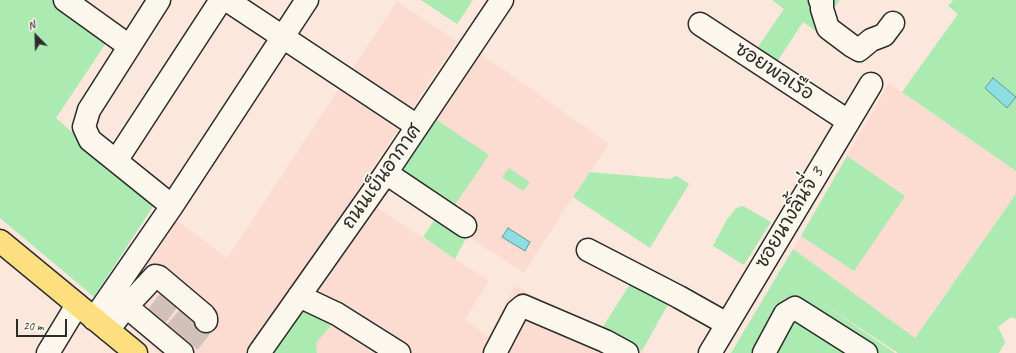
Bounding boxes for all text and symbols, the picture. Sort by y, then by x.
north arrow [16,16,56,56]
text: N [25,17,37,33]
street label: ซอยพลเรือ [730,38,818,106]
street label: ถนนเย็นอากาศ [338,120,426,234]
street label: ซอยนางลิ้นจี่ 3 [751,163,829,273]
scale bar [18,311,69,337]
text: 20 m [23,318,43,334]

